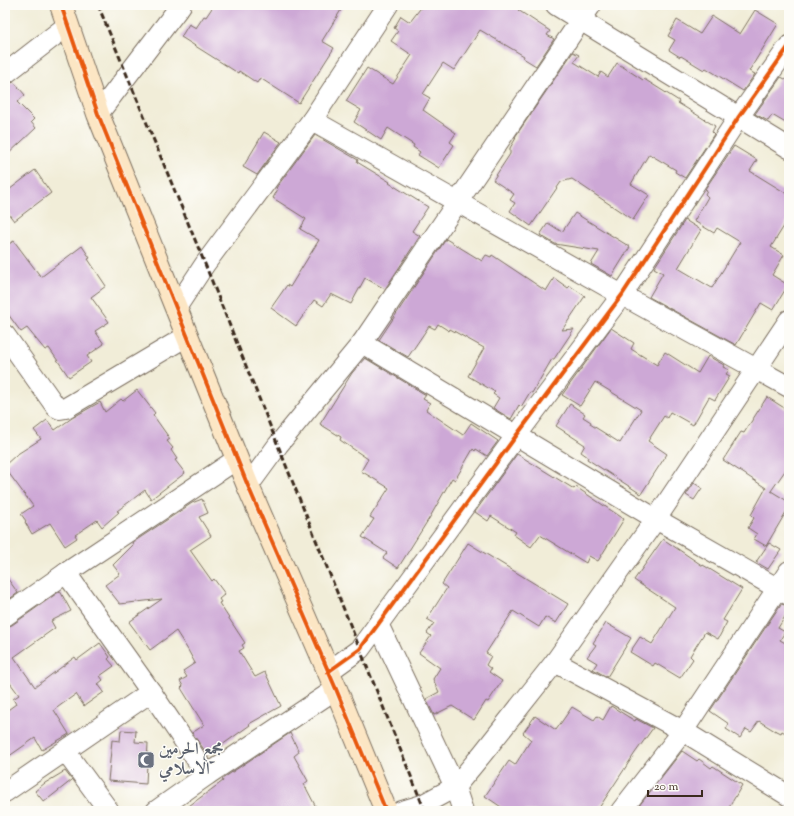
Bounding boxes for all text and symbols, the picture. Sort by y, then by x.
place label: مجمع الحرمين الاسلامي [158,738,223,783]
mosque icon: مجمع الحرمين الاسلامي [136,750,156,770]
scale bar [648,772,702,798]
text: 20 m [654,778,679,796]

